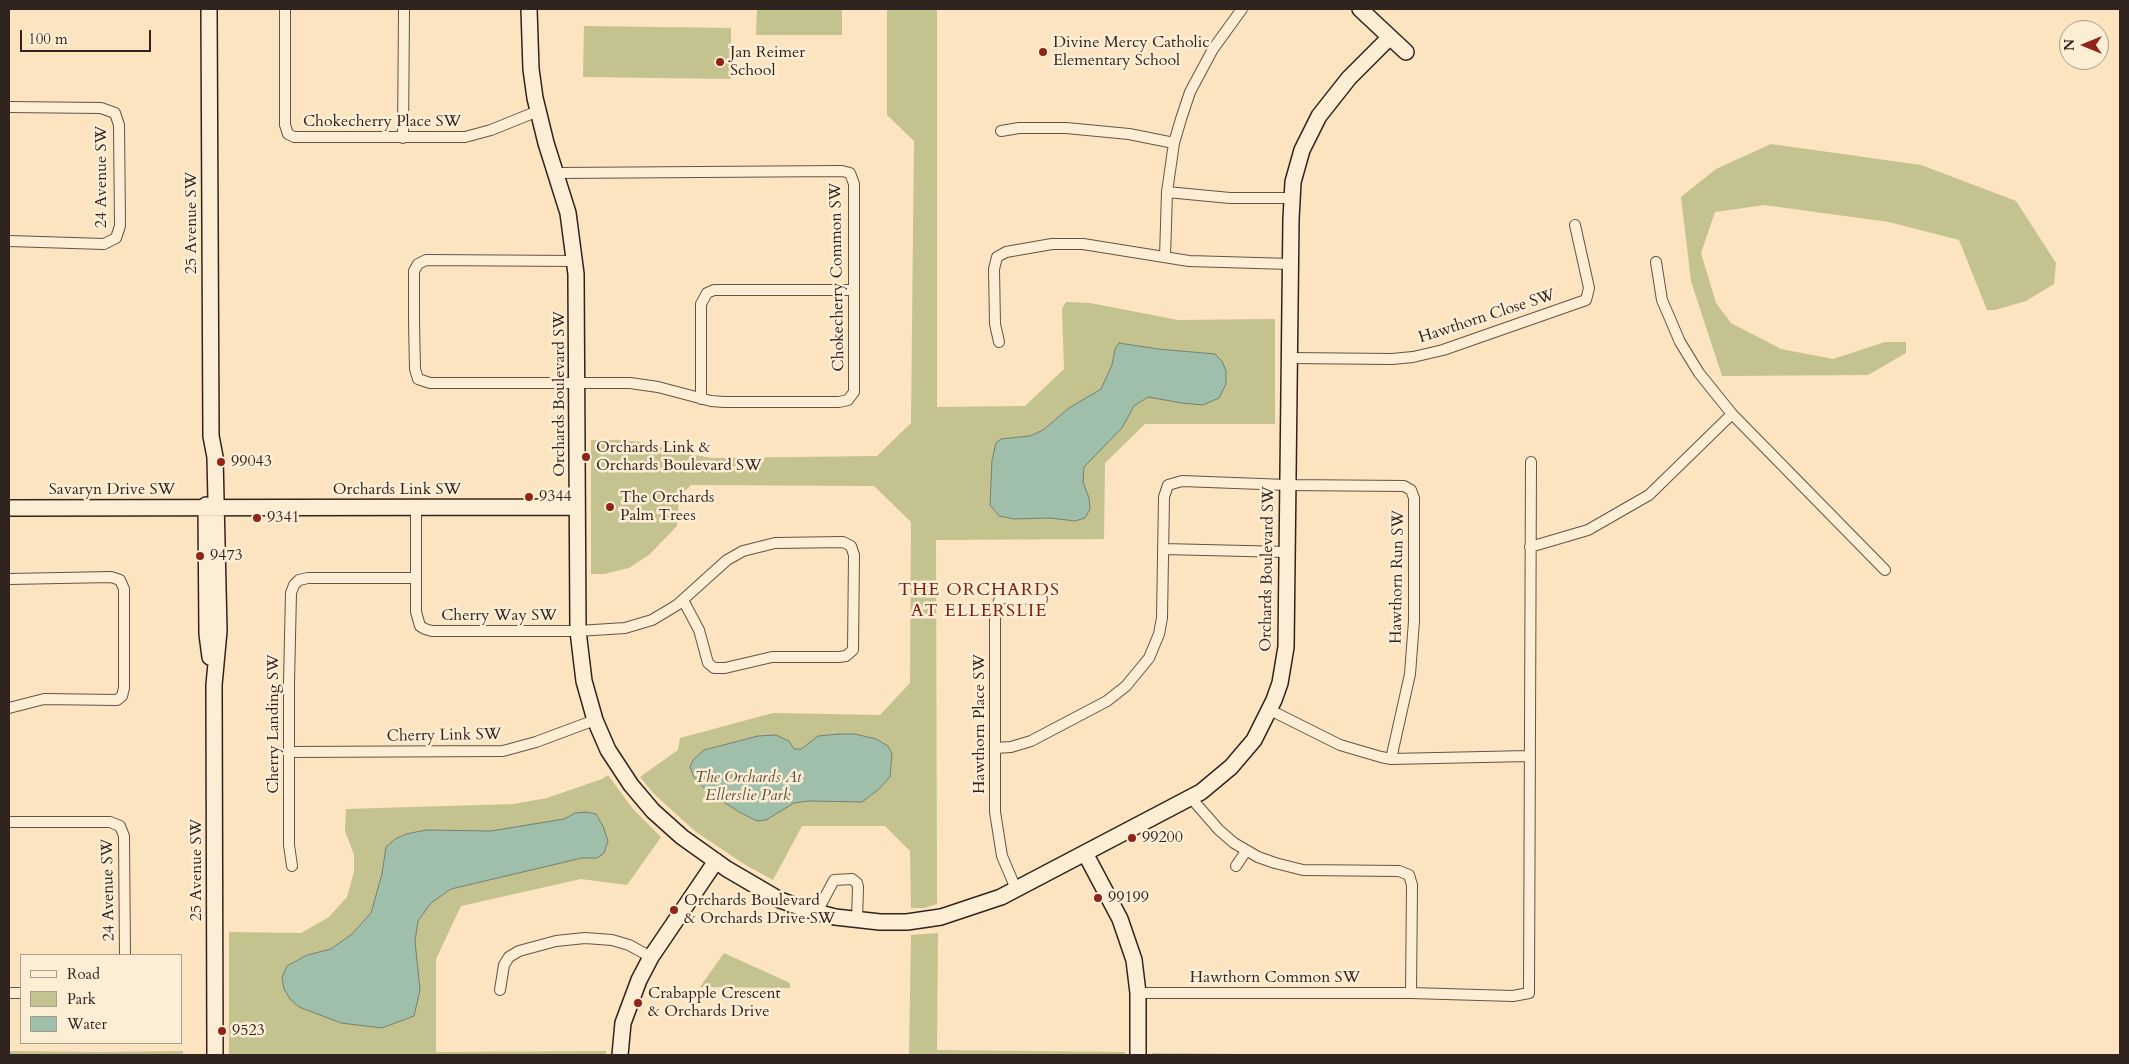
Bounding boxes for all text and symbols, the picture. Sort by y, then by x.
scale bar [22,20,154,52]
north arrow [2059,20,2109,70]
text: 100 m [28,29,68,49]
place label: Divine Mercy Catholic Elementary School [1053,33,1209,71]
text: N [2060,39,2079,51]
place label: Jan Reimer School [730,43,805,81]
marker: Divine Mercy Catholic Elementary School [1037,46,1049,58]
marker: Jan Reimer School [714,56,726,68]
street label: Chokecherry Place SW [303,112,461,132]
street label: 24 Avenue SW [92,126,112,228]
street label: 25 Avenue SW [182,172,202,274]
street label: Chokecherry Common SW [827,182,849,372]
street label: Hawthorn Close SW [1416,286,1558,348]
street label: Orchards Boulevard SW [550,311,570,477]
place label: Orchards Link & Orchards Boulevard SW [596,438,762,476]
marker: Orchards Link & Orchards Boulevard SW [580,451,592,463]
place label: 99043 [231,452,272,472]
marker: 99043 [215,456,227,468]
street label: Savaryn Drive SW [49,480,175,500]
street label: Orchards Link SW [333,480,461,500]
street label: Orchards Boulevard SW [1257,486,1279,652]
place label: 9344 [539,487,572,507]
place label: The Orchards Palm Trees [620,488,714,526]
marker: 9344 [523,491,535,503]
marker: The Orchards Palm Trees [604,501,616,513]
place label: 9341 [267,508,300,528]
street label: Hawthorn Run SW [1387,510,1409,644]
marker: 9341 [251,512,263,524]
place label: 9473 [210,546,243,566]
marker: 9473 [194,550,206,562]
district label: THE ORCHARDS AT ELLERSLIE [897,580,1061,622]
street label: Cherry Way SW [441,606,557,626]
street label: Cherry Landing SW [264,654,284,794]
street label: Hawthorn Place SW [970,654,990,794]
street label: Cherry Link SW [387,725,501,747]
park label: The Orchards At Ellerslie Park [695,768,801,806]
street label: 25 Avenue SW [187,819,207,921]
place label: 99200 [1142,828,1183,848]
marker: 99200 [1126,832,1138,844]
street label: 24 Avenue SW [99,839,119,941]
place label: 99199 [1108,888,1149,908]
place label: Orchards Boulevard & Orchards Drive SW [684,891,836,929]
marker: 99199 [1092,892,1104,904]
marker: Orchards Boulevard & Orchards Drive SW [668,904,680,916]
legend [20,954,182,1044]
text: Road [67,964,100,984]
street label: Hawthorn Common SW [1190,968,1360,988]
place label: Crabapple Crescent & Orchards Drive [648,984,781,1022]
text: Park [67,989,96,1009]
marker: Crabapple Crescent & Orchards Drive [632,997,644,1009]
text: Water [67,1014,107,1034]
place label: 9523 [232,1021,265,1041]
marker: 9523 [216,1025,228,1037]

